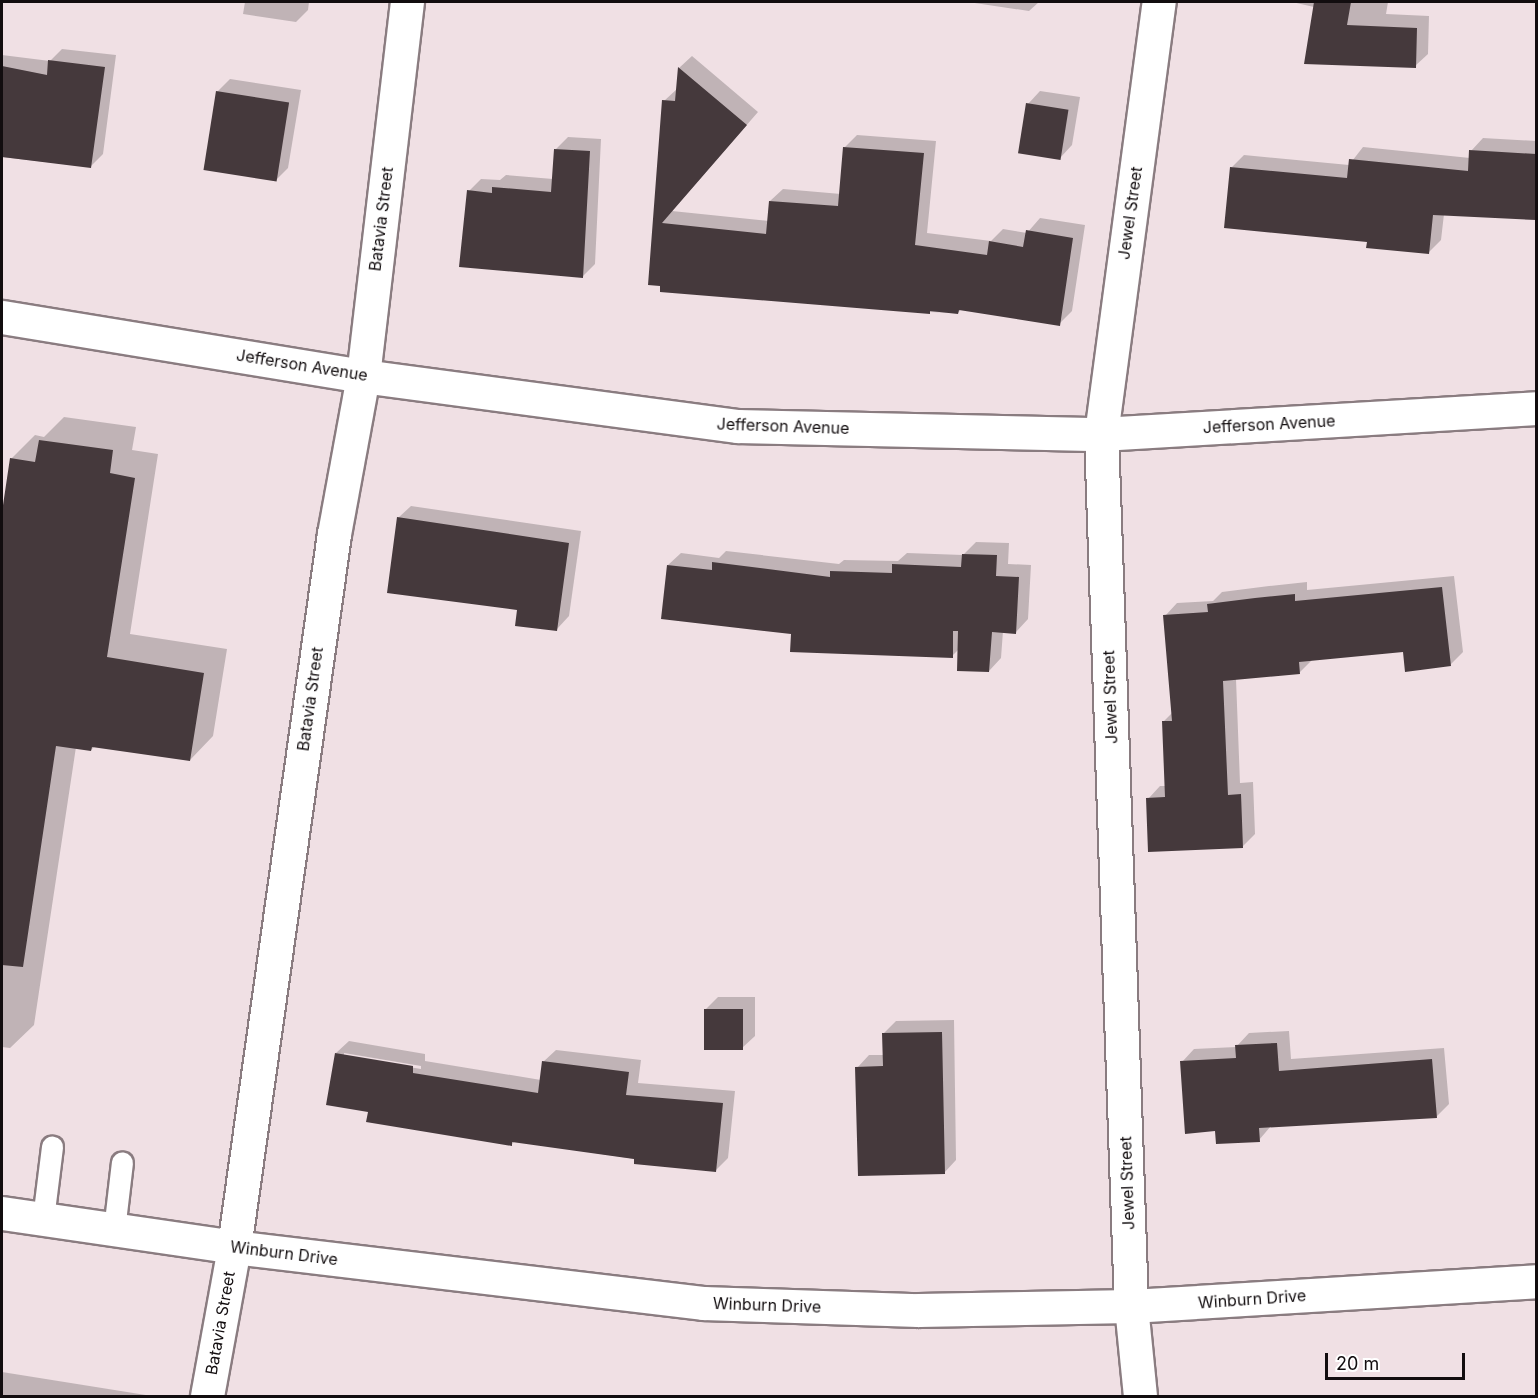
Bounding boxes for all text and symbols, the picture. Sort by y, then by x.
street label: Jewel Street [1114,165,1146,261]
street label: Batavia Street [365,166,397,272]
street label: Jefferson Avenue [235,345,369,385]
street label: Jefferson Avenue [1202,411,1336,437]
street label: Jefferson Avenue [716,414,850,438]
street label: Batavia Street [293,646,327,752]
street label: Jewel Street [1099,650,1121,744]
street label: Jewel Street [1116,1136,1138,1230]
street label: Winburn Drive [229,1237,339,1269]
street label: Batavia Street [201,1270,239,1376]
street label: Winburn Drive [1197,1286,1307,1312]
street label: Winburn Drive [713,1294,821,1316]
scale bar [1328,1341,1468,1379]
text: 20 m [1336,1353,1379,1374]

